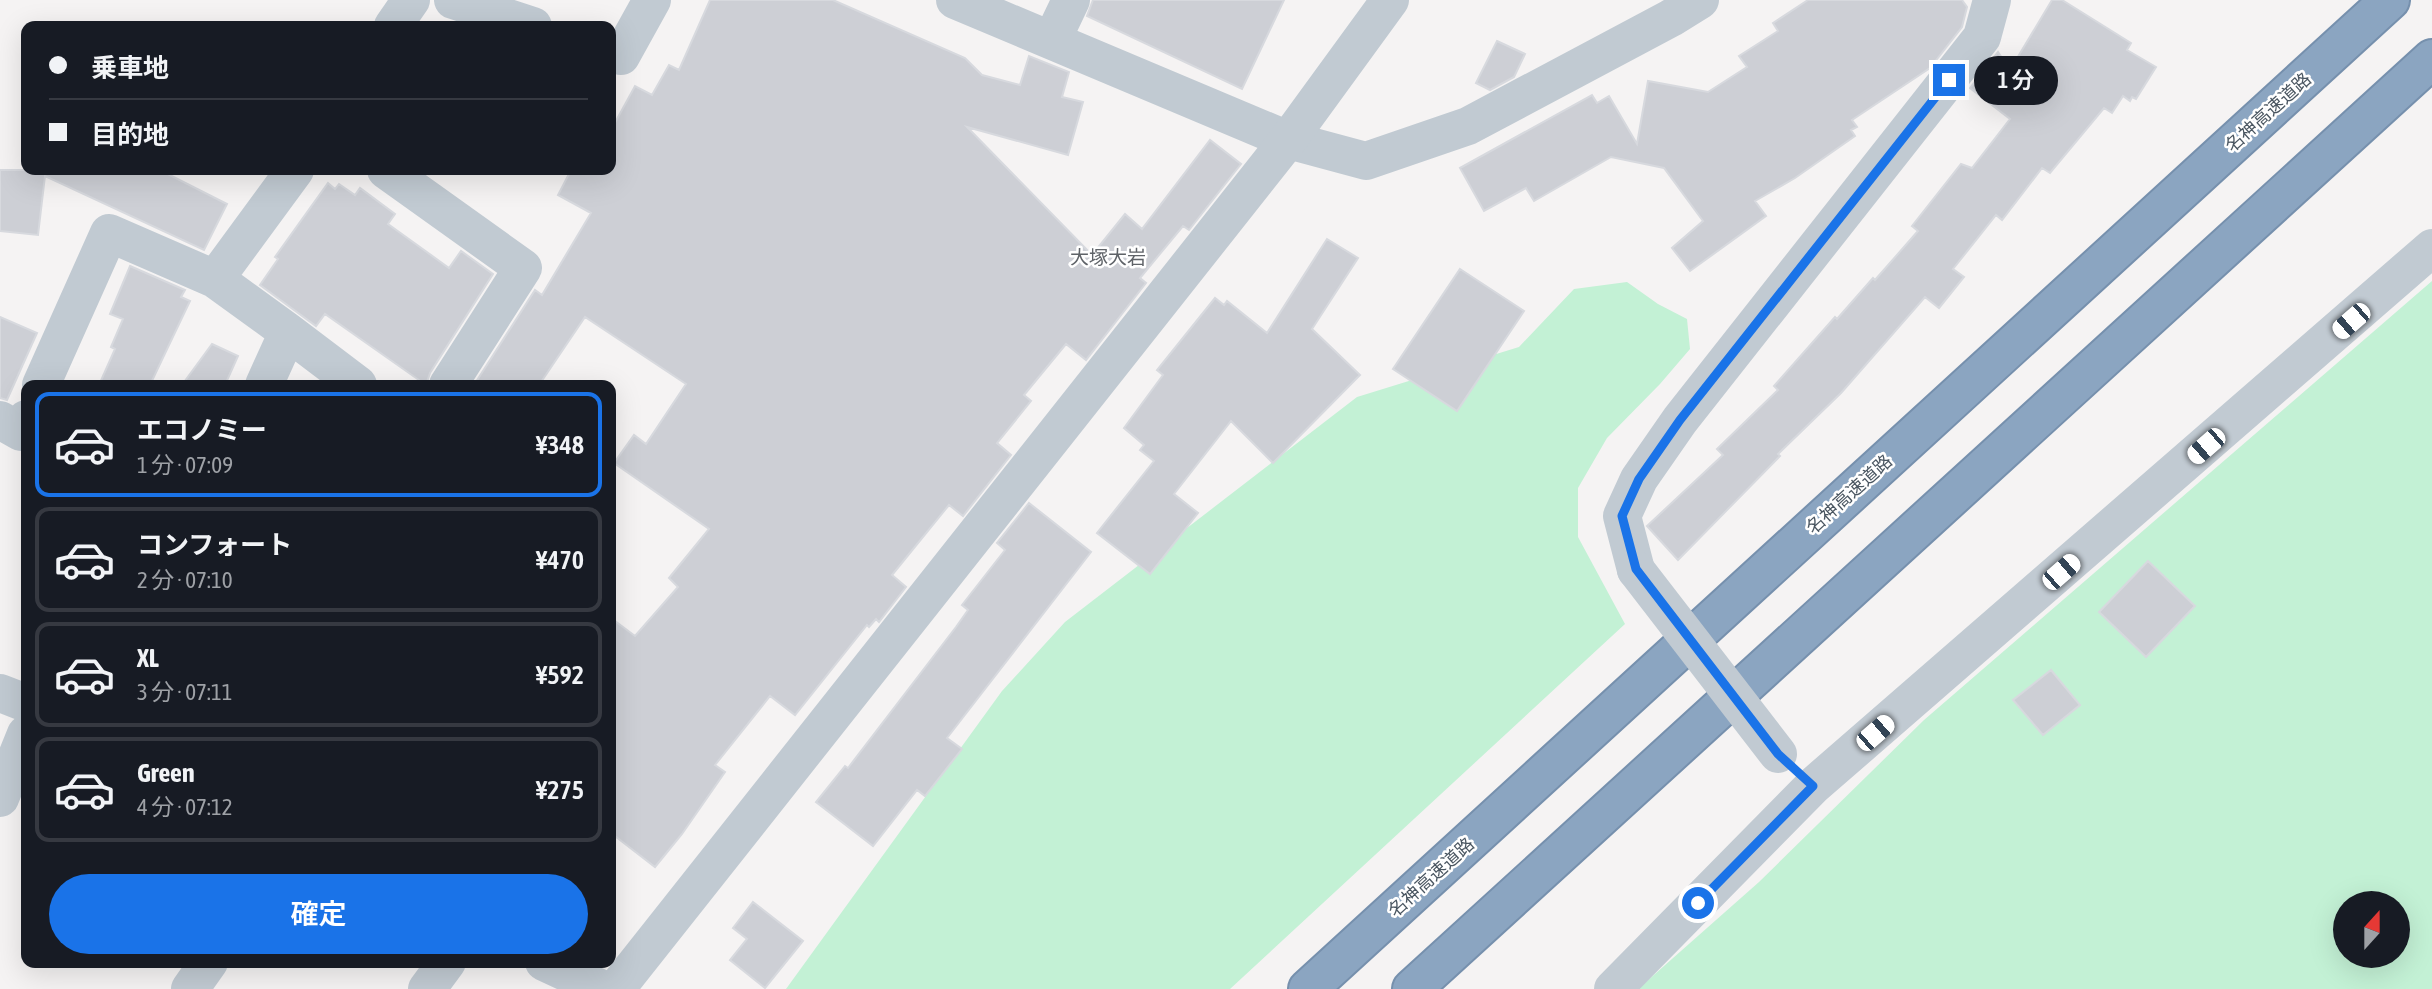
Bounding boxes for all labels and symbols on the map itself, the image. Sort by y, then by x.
callout: 1 分 [1974,56,2058,104]
route end [1933,64,1965,96]
street label: 名神高速道路 [2221,68,2315,156]
district label: 大塚大岩 [1070,246,1146,268]
car [2329,299,2374,343]
car [2184,424,2229,468]
street label: 名神高速道路 [1802,450,1896,538]
car [2039,550,2084,594]
car [1853,711,1898,755]
street label: 名神高速道路 [1384,833,1478,921]
route start [1682,887,1714,919]
north arrow [2333,891,2410,968]

